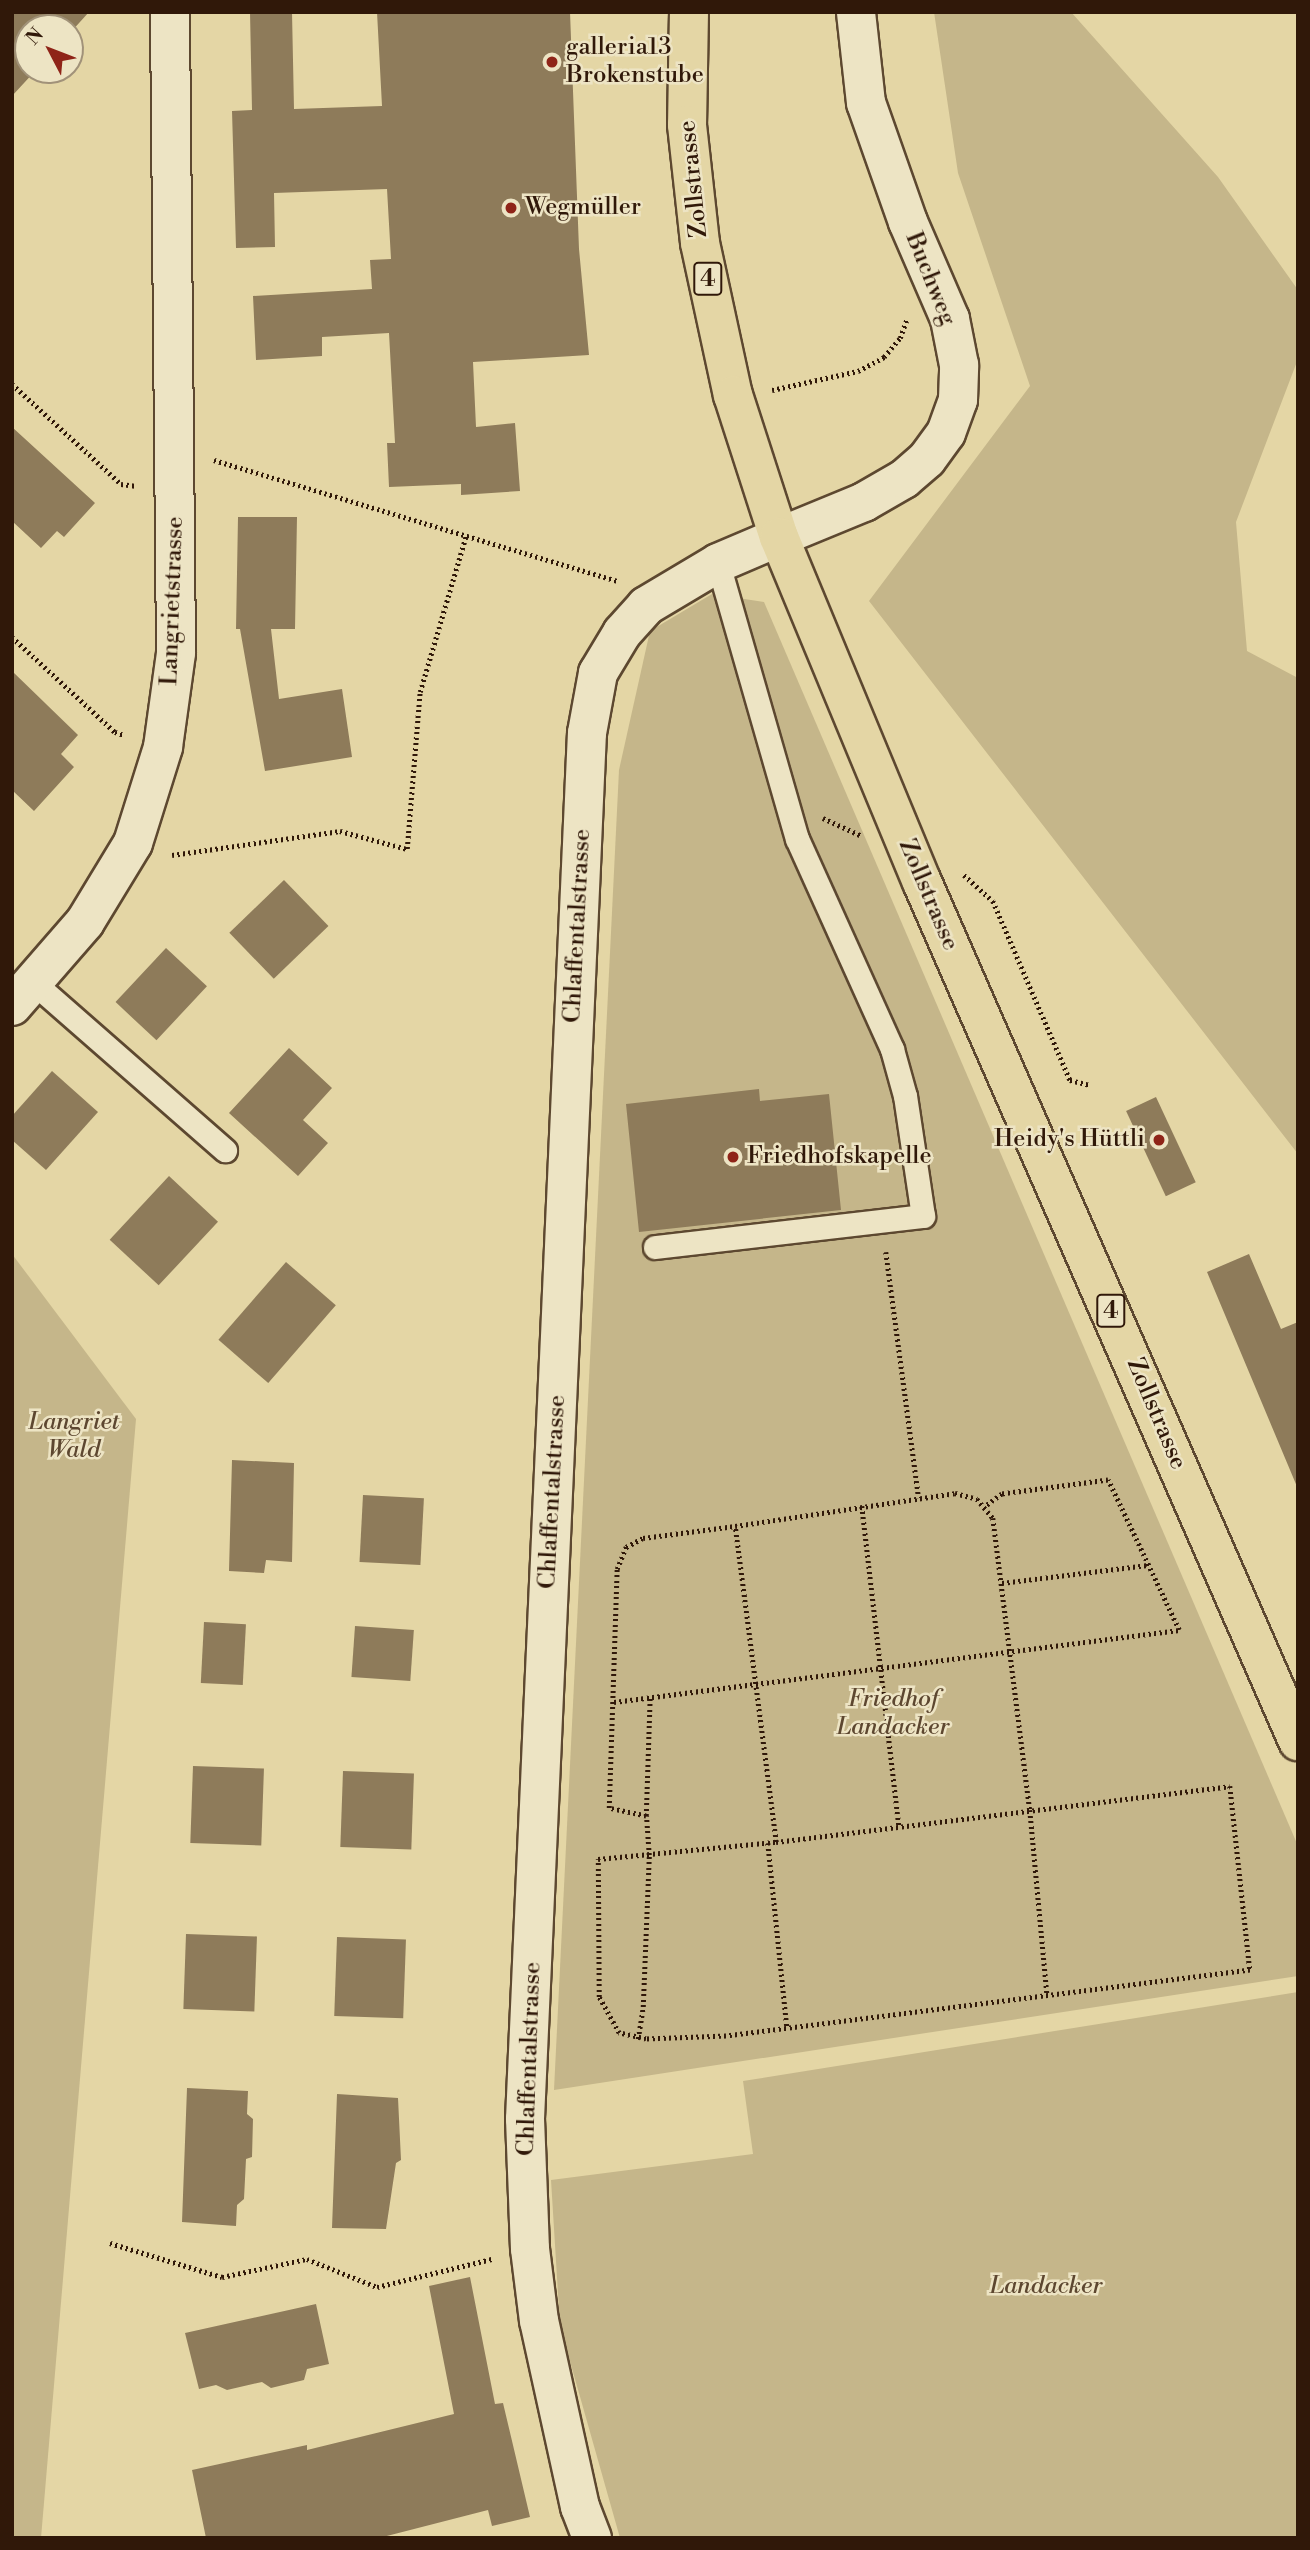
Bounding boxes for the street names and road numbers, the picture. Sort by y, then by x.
street label: Zollstrasse [674,119,714,239]
street label: Buchweg [898,228,962,330]
road number: 4 [692,260,724,298]
street label: Langrietstrasse [156,516,190,686]
street label: Chlaffentalstrasse [559,828,597,1024]
street label: Zollstrasse [892,835,964,955]
road number: 4 [1095,1292,1127,1330]
street label: Zollstrasse [1120,1354,1192,1474]
street label: Chlaffentalstrasse [534,1394,572,1590]
street label: Chlaffentalstrasse [512,1961,548,2157]

